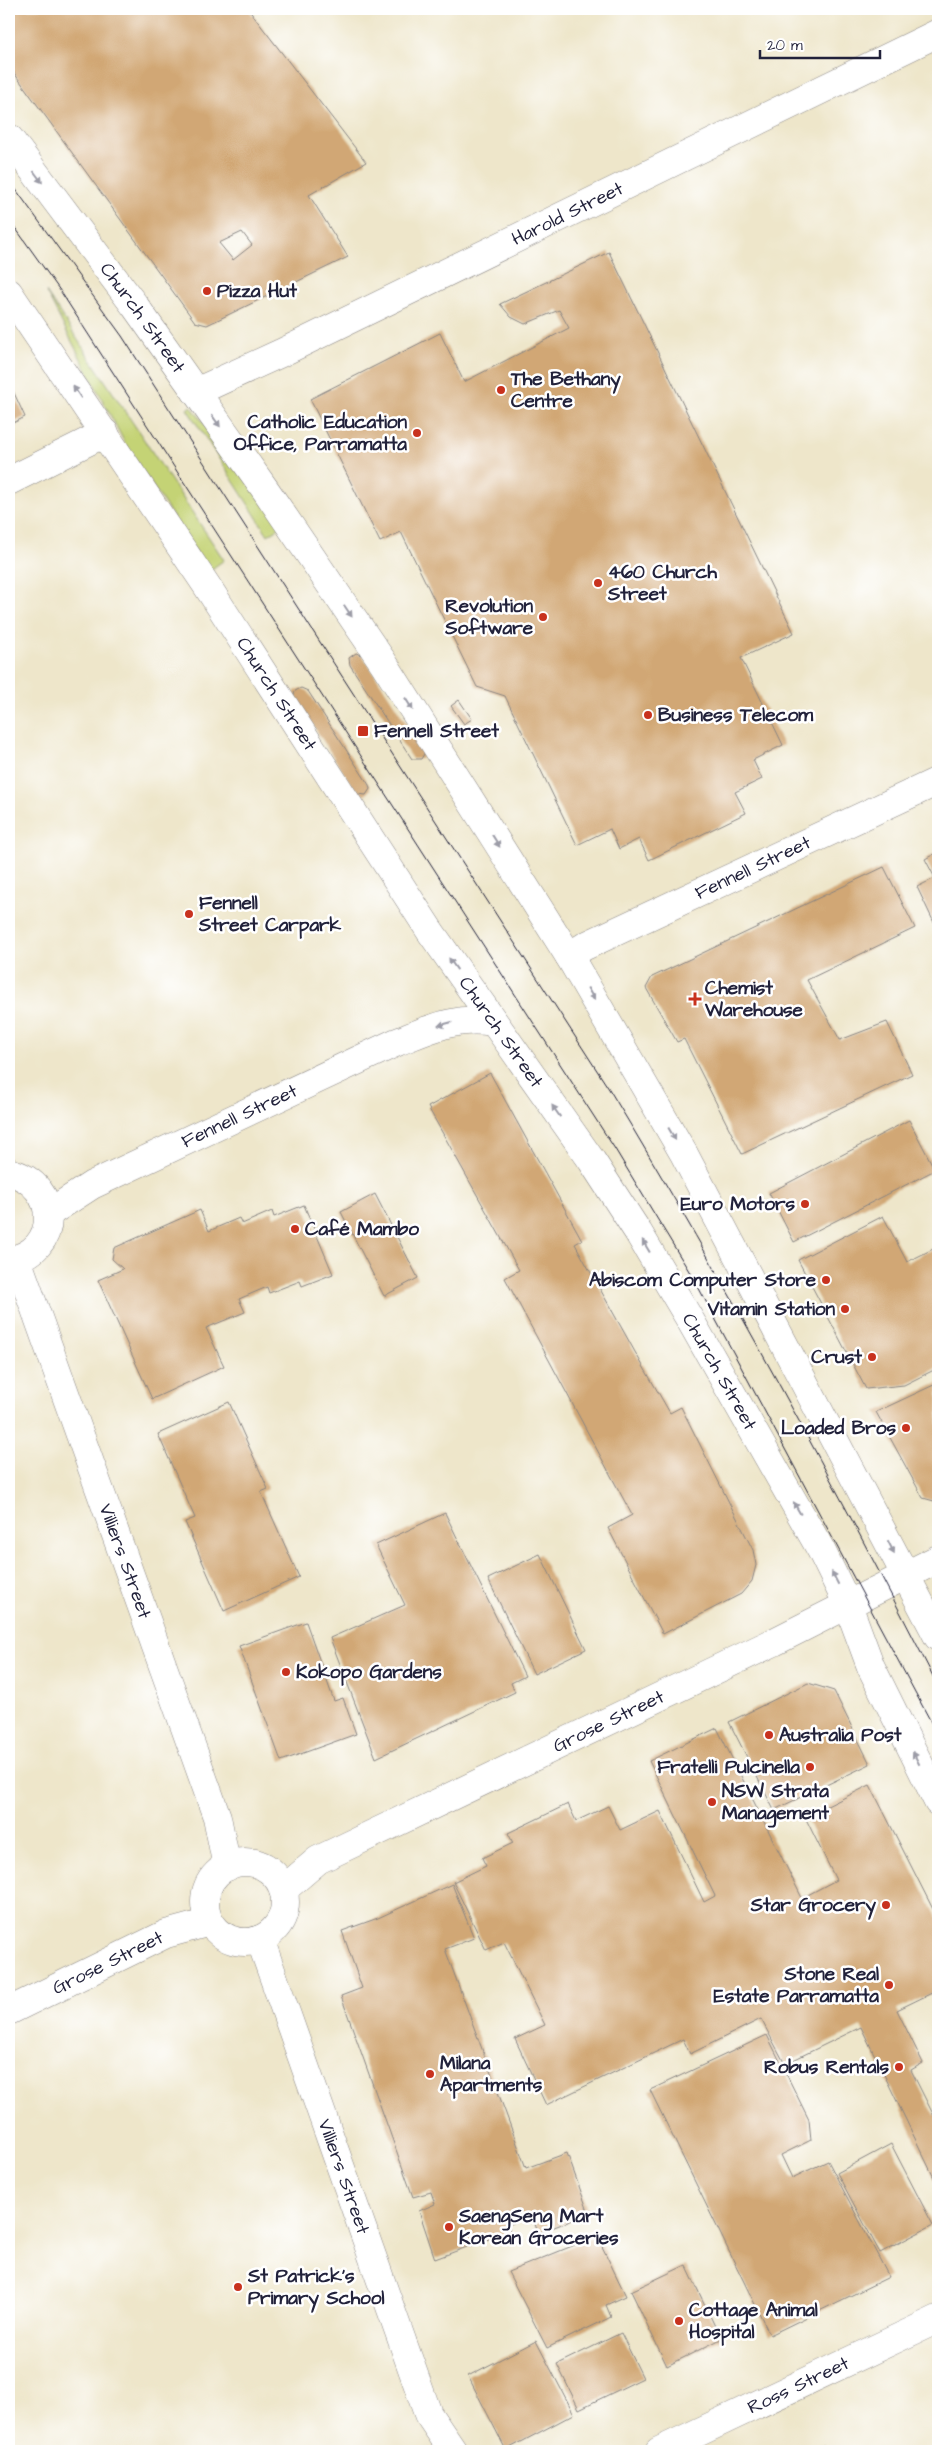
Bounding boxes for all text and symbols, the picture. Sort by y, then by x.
scale bar [760,28,880,60]
text: 20 m [767,35,803,56]
one-way arrow [33,170,43,184]
street label: Harold Street [507,175,628,252]
street label: Church Street [93,257,192,379]
place label: Pizza Hut [217,278,297,305]
marker: Pizza Hut [201,285,213,297]
place label: The Bethany Centre [510,366,621,415]
marker: The Bethany Centre [495,384,507,396]
one-way arrow [72,386,82,399]
place label: Catholic Education Office, Parramatta [234,409,407,458]
one-way arrow [211,414,221,428]
marker: Catholic Education Office, Parramatta [411,427,423,439]
place label: 460 Church Street [607,559,717,608]
marker: 460 Church Street [592,577,604,589]
place label: Revolution Software [444,593,534,642]
one-way arrow [343,604,353,618]
marker: Revolution Software [537,611,549,623]
street label: Church Street [230,632,324,756]
one-way arrow [404,697,414,710]
place label: Business Telecom [658,702,814,729]
marker: Business Telecom [642,709,654,721]
place label: Fennell Street [374,718,499,745]
marker: Fennell Street [356,724,370,738]
street label: Fennell Street [690,829,815,906]
one-way arrow [491,835,500,848]
place label: Fennell Street Carpark [198,890,342,939]
marker: Fennell Street Carpark [183,908,195,920]
one-way arrow [448,957,458,970]
street label: Church Street [452,971,550,1093]
place label: Chemist Warehouse [704,975,804,1024]
one-way arrow [586,987,595,1001]
marker: Chemist Warehouse [689,993,701,1005]
one-way arrow [437,1020,452,1028]
street label: Fennell Street [177,1077,302,1155]
one-way arrow [551,1104,561,1118]
one-way arrow [668,1128,677,1141]
place label: Euro Motors [681,1191,795,1218]
marker: Euro Motors [799,1198,811,1210]
place label: Café Mambo [305,1216,419,1243]
marker: Café Mambo [289,1223,301,1235]
one-way arrow [642,1239,650,1254]
place label: Abiscom Computer Store [589,1267,817,1294]
marker: Abiscom Computer Store [820,1274,832,1286]
place label: Vitamin Station [707,1296,835,1323]
marker: Vitamin Station [839,1303,851,1315]
street label: Church Street [675,1308,764,1435]
place label: Crust [811,1344,862,1371]
marker: Crust [866,1351,878,1363]
place label: Loaded Bros [781,1415,896,1442]
marker: Loaded Bros [900,1422,912,1434]
street label: Villiers Street [92,1500,158,1623]
one-way arrow [793,1502,802,1515]
one-way arrow [887,1540,895,1555]
one-way arrow [831,1570,839,1585]
place label: Kokopo Gardens [296,1659,442,1686]
marker: Kokopo Gardens [280,1666,292,1678]
street label: Grose Street [548,1683,669,1759]
place label: Australia Post [779,1722,902,1749]
marker: Australia Post [763,1729,775,1741]
one-way arrow [912,1751,920,1765]
place label: Fratelli Pulcinella [657,1754,800,1781]
marker: Fratelli Pulcinella [804,1761,816,1773]
place label: NSW Strata Management [722,1778,829,1828]
marker: NSW Strata Management [706,1796,718,1808]
place label: Star Grocery [750,1892,877,1920]
marker: Star Grocery [880,1899,892,1911]
street label: Grose Street [48,1924,168,2001]
place label: Stone Real Estate Parramatta [713,1961,879,2010]
marker: Stone Real Estate Parramatta [883,1979,895,1991]
place label: Milana Apartments [440,2050,543,2099]
place label: Robus Rentals [764,2054,889,2081]
marker: Robus Rentals [893,2061,905,2073]
marker: Milana Apartments [424,2068,436,2080]
street label: Villiers Street [311,2115,377,2238]
place label: SaengSeng Mart Korean Groceries [458,2203,619,2252]
marker: SaengSeng Mart Korean Groceries [443,2221,455,2233]
place label: St Patrick's Primary School [247,2263,384,2313]
marker: St Patrick's Primary School [232,2281,244,2293]
place label: Cottage Animal Hospital [689,2297,818,2346]
marker: Cottage Animal Hospital [673,2315,685,2327]
street label: Ross Street [743,2349,854,2421]

